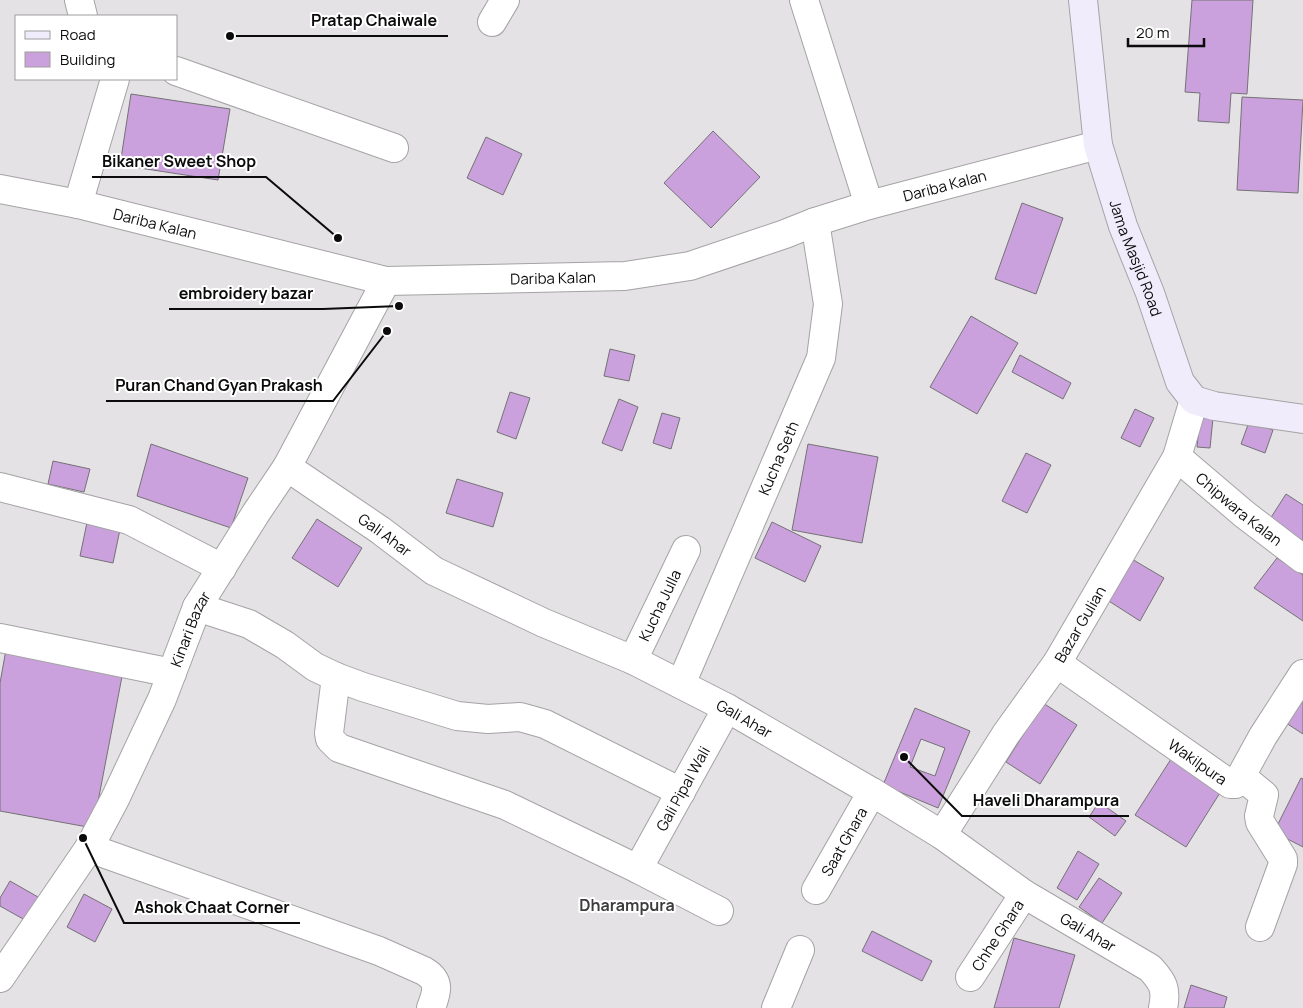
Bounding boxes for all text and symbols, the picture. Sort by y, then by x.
callout: Pratap Chaiwale [301,5,448,36]
text: Pratap Chaiwale [311,9,437,31]
legend [15,15,178,80]
scale bar [1128,15,1204,47]
text: 20 m [1136,22,1169,43]
text: Road [60,24,96,45]
text: Building [60,49,115,70]
callout: Bikaner Sweet Shop [92,146,266,177]
text: Bikaner Sweet Shop [102,150,256,172]
street label: Dariba Kalan [900,164,989,206]
street label: Jama Masjid Road [1105,197,1168,319]
street label: Dariba Kalan [111,203,199,244]
street label: Dariba Kalan [510,266,596,289]
callout: embroidery bazar [169,278,323,309]
text: embroidery bazar [179,282,313,304]
callout: Puran Chand Gyan Prakash [106,370,333,401]
text: Puran Chand Gyan Prakash [115,374,323,396]
street label: Kucha Seth [753,418,803,498]
street label: Chipwara Kalan [1192,467,1287,550]
street label: Gali Ahar [354,508,416,561]
street label: Kucha Julla [633,566,686,644]
street label: Bazar Gulian [1049,582,1110,666]
street label: Kinari Bazar [165,586,215,670]
street label: Gali Ahar [713,694,777,743]
street label: Wakilpura [1164,734,1232,790]
street label: Gali Pipal Wali [651,742,714,835]
callout: Haveli Dharampura [962,785,1129,816]
text: Haveli Dharampura [973,789,1119,811]
street label: Saat Ghara [816,803,872,880]
callout: Ashok Chaat Corner [124,892,300,923]
district label: Dharampura [579,894,675,916]
street label: Chhe Ghara [966,895,1028,975]
text: Ashok Chaat Corner [134,896,290,918]
street label: Gali Ahar [1057,907,1120,957]

